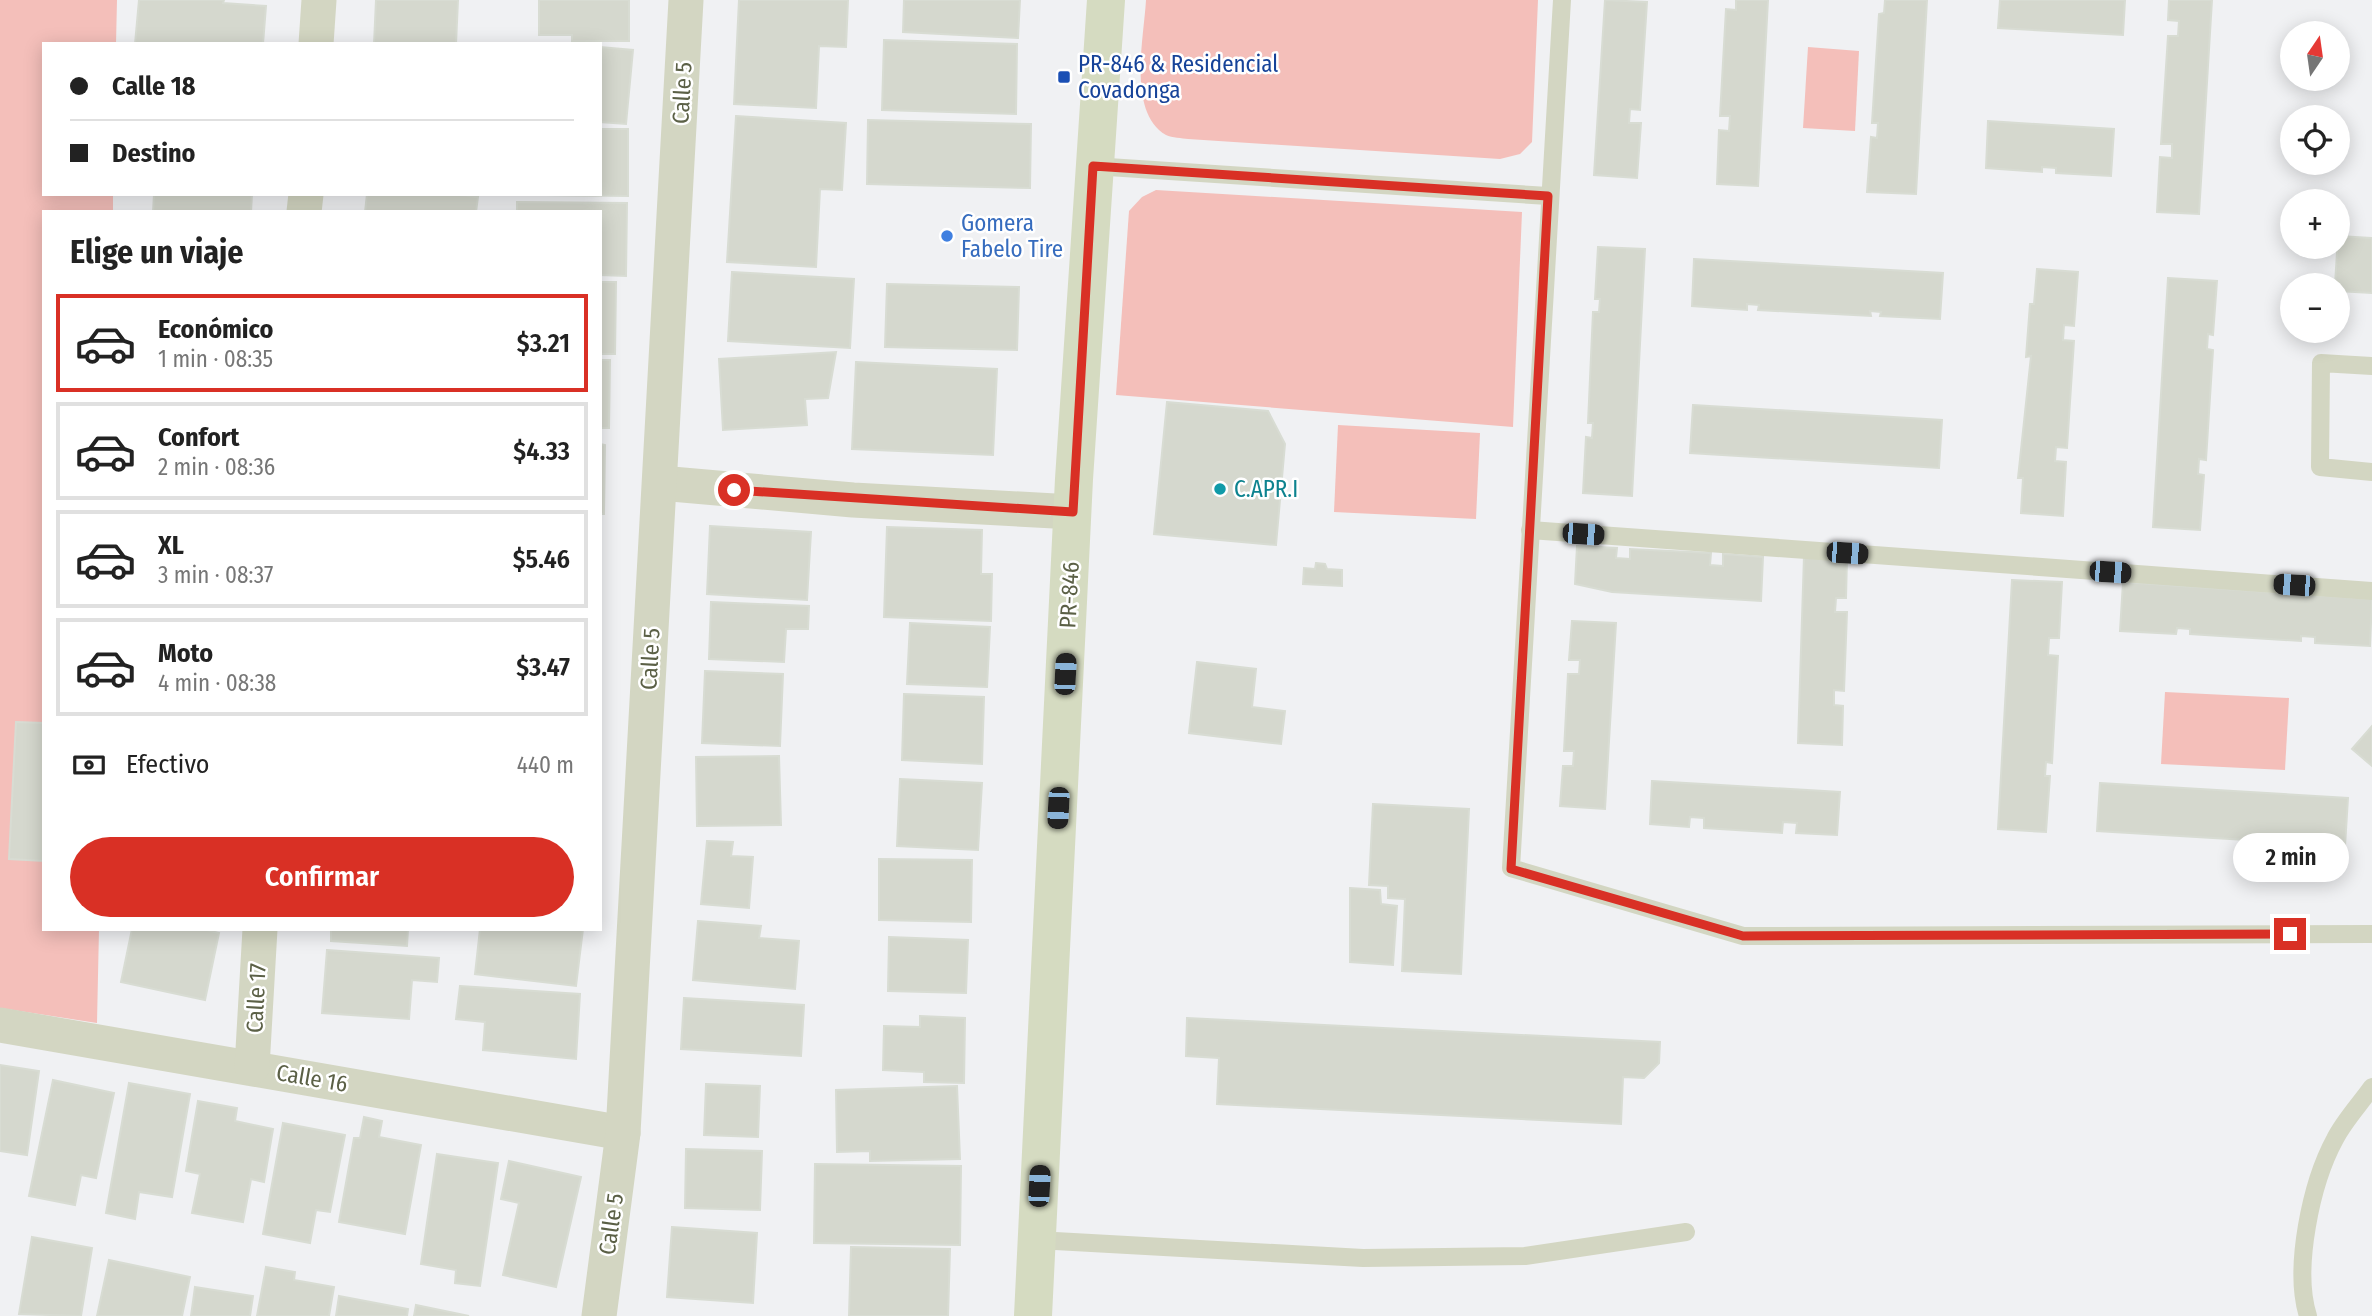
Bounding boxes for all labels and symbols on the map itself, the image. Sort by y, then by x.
north arrow [2280,21,2350,91]
place label: PR-846 & Residencial Covadonga [1078,50,1278,104]
street label: Calle 5 [666,61,698,125]
marker: PR-846 & Residencial Covadonga [1056,69,1072,85]
place label: Gomera Fabelo Tire [961,209,1063,263]
marker: Gomera Fabelo Tire [939,228,955,244]
route start [718,474,750,506]
place label: C.APR.I [1234,475,1298,503]
marker: C.APR.I [1212,481,1228,497]
car [1562,522,1605,546]
car [1826,541,1869,565]
car [2089,560,2132,584]
street label: PR-846 [1053,561,1085,629]
car [2273,573,2316,597]
street label: Calle 5 [634,627,666,691]
car [1054,652,1077,696]
car [1047,786,1070,830]
callout: 2 min [2232,832,2348,881]
route end [2274,918,2306,950]
street label: Calle 17 [240,963,272,1033]
street label: Calle 16 [274,1058,350,1098]
car [1028,1164,1051,1208]
street label: Calle 5 [593,1191,629,1257]

